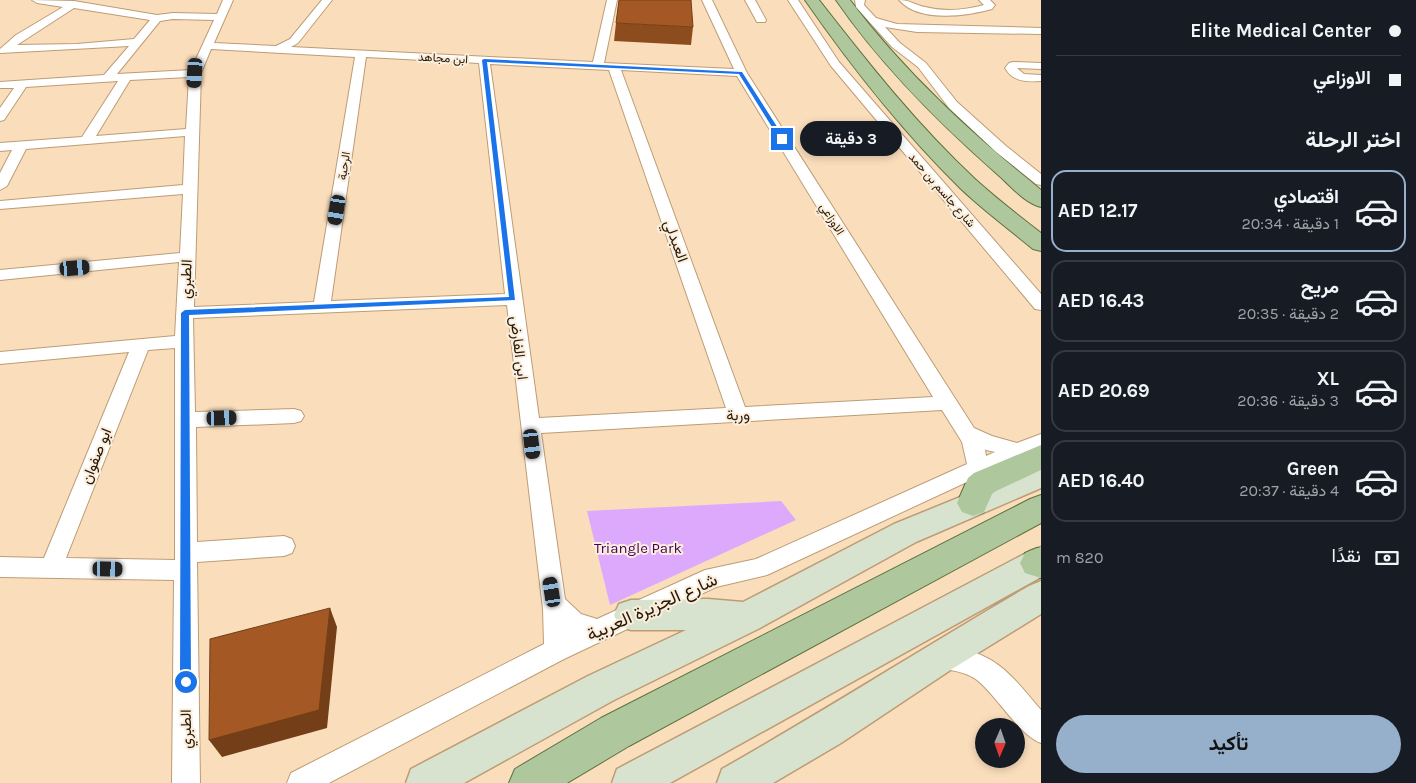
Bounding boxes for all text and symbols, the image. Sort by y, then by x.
text: Elite Medical Center [1190,20,1371,42]
street label: ابن مجاهد [417,50,468,67]
car [186,58,203,88]
text: الاوزاعي [1313,67,1371,89]
callout: 3 دقيقة [800,122,902,156]
text: اختر الرحلة [1305,127,1401,153]
route end [771,128,793,150]
text: 3 دقيقة [825,129,877,148]
street label: شارع جاسم بن حمد [904,150,978,232]
street label: الرحبة [335,151,354,181]
text: اقتصادي [1274,186,1339,208]
icon: car [1354,189,1399,234]
car [327,194,346,226]
street label: الاوزاعي [814,200,847,239]
text: AED 12.17 [1058,200,1137,222]
text: 1 دقيقة · 20:34 [1242,214,1339,233]
street label: العبدلي [656,217,692,266]
car [59,259,90,277]
street label: الطبري [176,259,200,299]
text: مريح [1301,276,1339,298]
icon: car [1354,279,1399,324]
text: AED 16.43 [1058,290,1144,312]
text: 2 دقيقة · 20:35 [1237,304,1339,323]
street label: ابن الفارض [505,315,532,381]
text: XL [1317,368,1339,390]
icon: car [1354,369,1399,414]
text: AED 20.69 [1058,380,1150,402]
text: 3 دقيقة · 20:36 [1237,391,1339,410]
street label: وربة [726,405,750,425]
car [206,410,237,426]
street label: ابو صفوان [77,426,115,486]
car [522,428,541,460]
text: Green [1287,458,1339,480]
icon: car [1354,459,1399,504]
text: AED 16.40 [1058,470,1145,492]
text: 4 دقيقة · 20:37 [1239,481,1339,500]
park label: Triangle Park [594,539,682,557]
icon: cash [1373,544,1401,572]
text: نقدًا [1332,545,1361,567]
text: 820 m [1056,548,1103,567]
car [92,561,123,577]
street label: شارع الجزيرة العربية [583,568,721,647]
car [542,576,561,608]
route start [175,671,197,693]
street label: الطبري [177,709,199,749]
button: تأكيد [1056,715,1401,773]
north arrow [975,718,1025,768]
map controls [975,718,1025,768]

